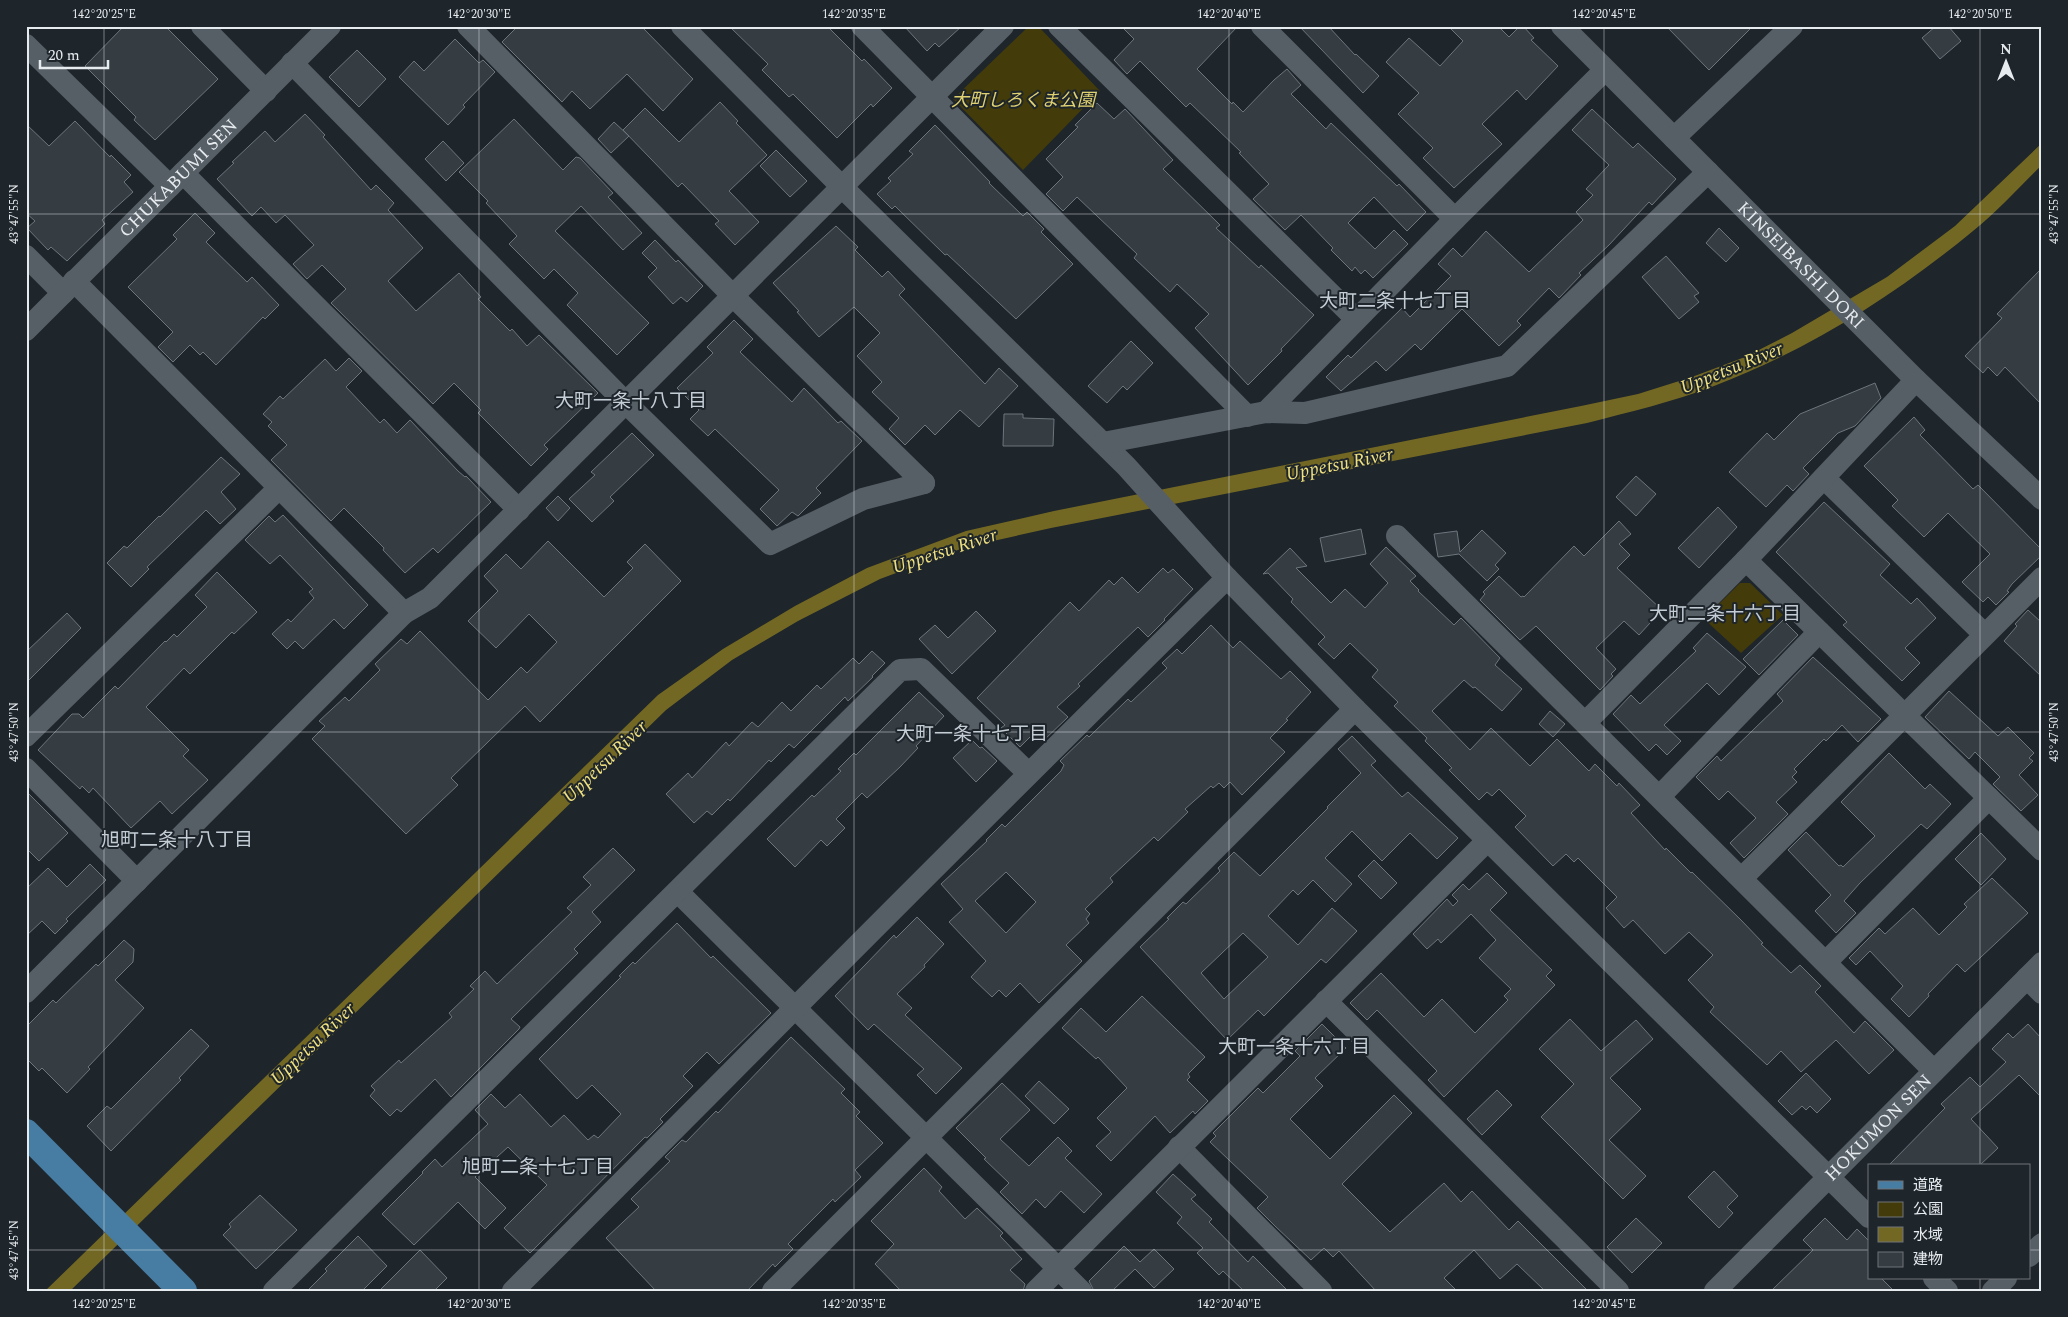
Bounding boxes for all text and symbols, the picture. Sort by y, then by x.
text: 142°20'25"E [72,5,136,24]
text: 142°20'30"E [447,5,511,24]
text: 142°20'35"E [822,5,886,24]
text: 142°20'40"E [1197,5,1261,24]
text: 142°20'45"E [1572,5,1636,24]
text: 142°20'50"E [1948,5,2012,24]
scale bar [40,38,108,70]
north arrow [1980,38,2030,88]
text: N [2000,39,2012,60]
text: 20 m [48,44,80,67]
park label: 大町しろくま公園 [951,87,1098,114]
street label: CHUKABUMI SEN [113,113,244,244]
text: 43°47'55"N [5,184,24,244]
text: 43°47'55"N [2045,184,2064,244]
street label: KINSEIBASHI DORI [1731,195,1871,335]
district label: 大町二条十七丁目 [1319,287,1471,316]
water label: Uppetsu River [1675,334,1788,402]
district label: 大町一条十八丁目 [555,387,707,416]
water label: Uppetsu River [1283,440,1396,489]
water label: Uppetsu River [888,521,1001,582]
district label: 大町二条十六丁目 [1649,600,1801,629]
text: 43°47'50"N [5,702,24,762]
text: 43°47'50"N [2045,702,2064,762]
water label: Uppetsu River [556,713,655,811]
district label: 大町一条十七丁目 [896,720,1048,749]
district label: 旭町二条十八丁目 [101,826,253,855]
water label: Uppetsu River [264,995,363,1093]
district label: 大町一条十六丁目 [1218,1033,1370,1062]
street label: HOKUMON SEN [1819,1068,1938,1188]
district label: 旭町二条十七丁目 [462,1153,614,1182]
legend [1868,1164,2030,1280]
text: 道路 [1913,1174,1943,1197]
text: 公園 [1913,1198,1943,1221]
text: 43°47'45"N [5,1220,24,1280]
text: 水域 [1913,1224,1943,1247]
text: 建物 [1913,1248,1943,1271]
text: 142°20'25"E [72,1295,136,1314]
text: 142°20'30"E [447,1295,511,1314]
text: 142°20'35"E [822,1295,886,1314]
text: 142°20'40"E [1197,1295,1261,1314]
text: 142°20'45"E [1572,1295,1636,1314]

